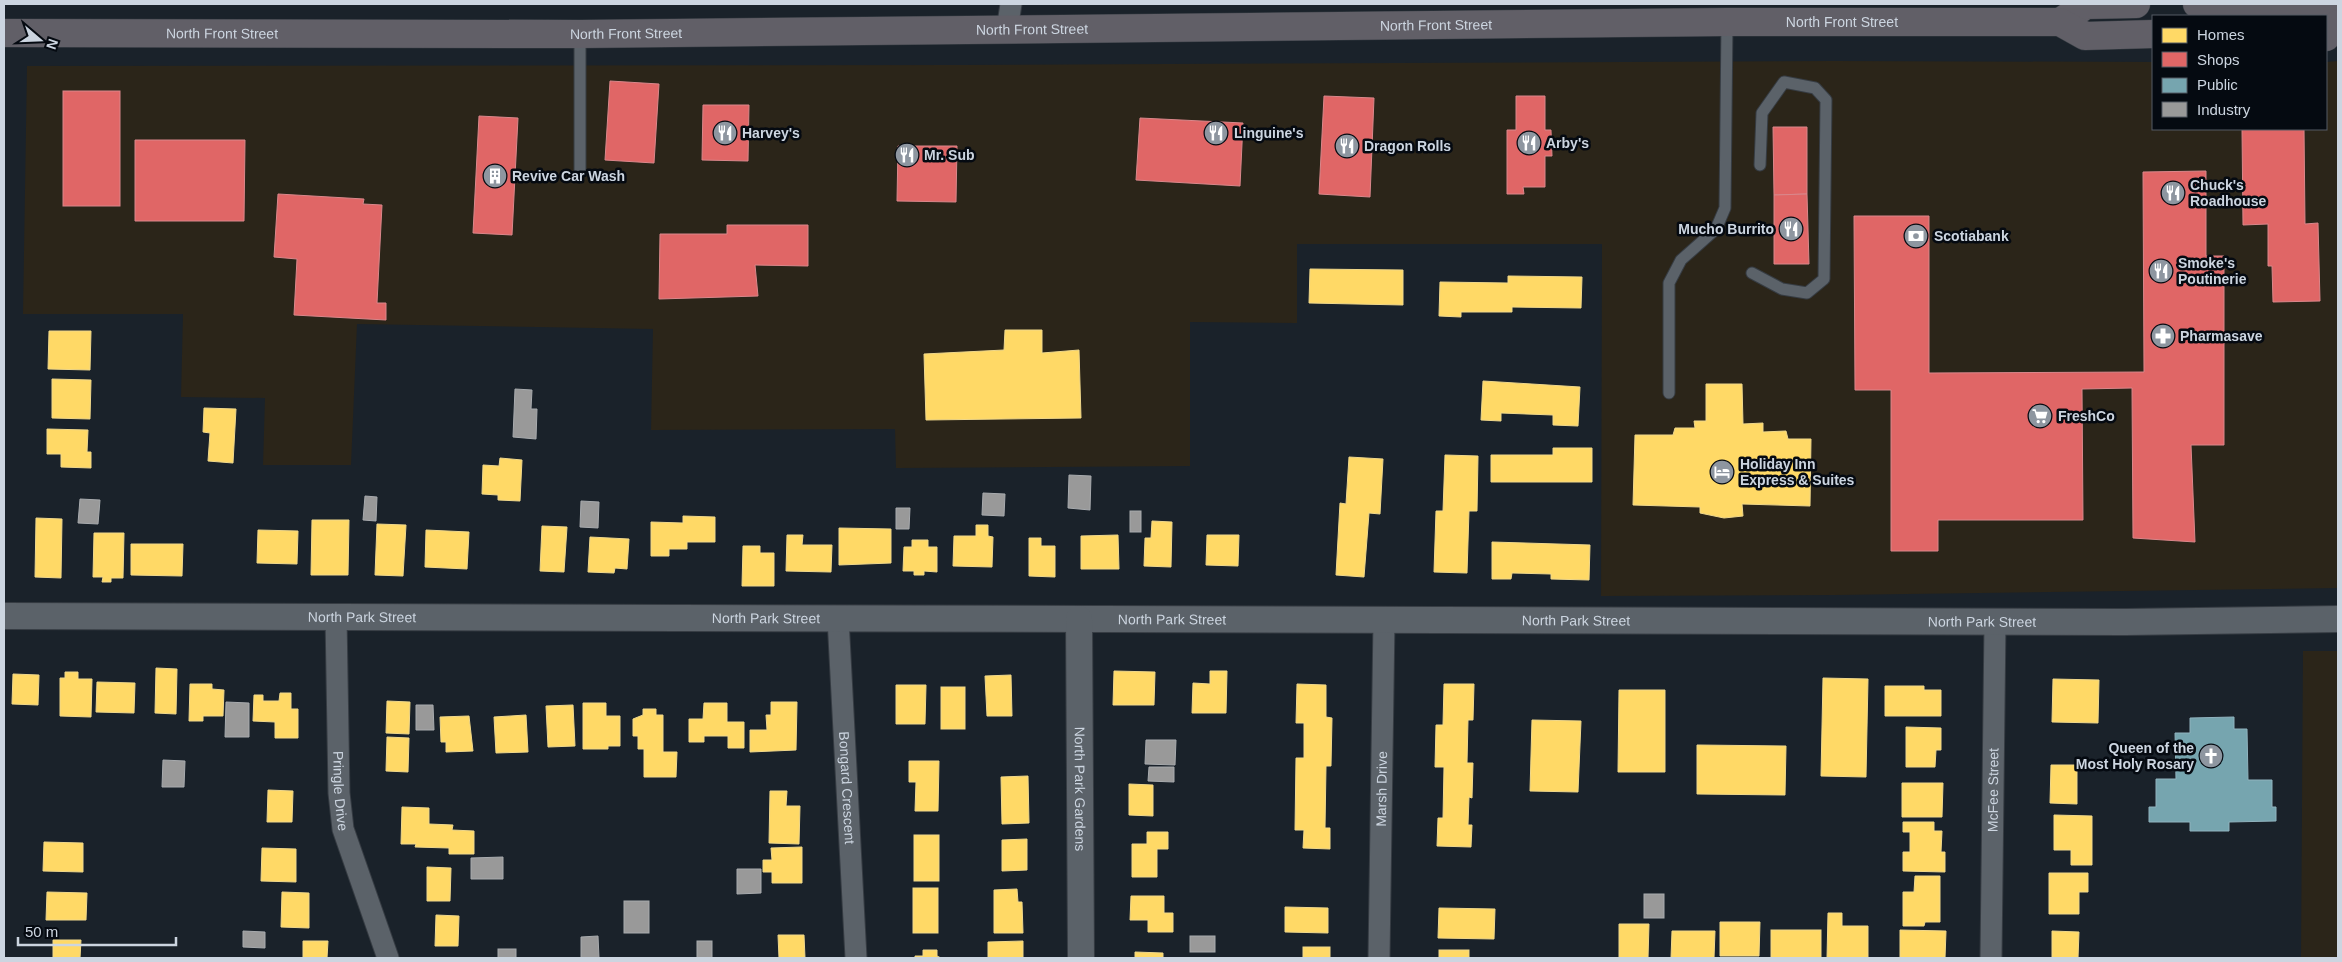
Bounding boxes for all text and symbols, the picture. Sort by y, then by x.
street label: North Front Street [1786,14,1898,30]
north arrow [15,15,65,65]
legend [2152,15,2327,130]
street label: North Front Street [1380,16,1492,34]
street label: North Front Street [976,21,1088,38]
street label: North Front Street [166,25,278,41]
street label: North Front Street [570,25,682,42]
text: Homes [2197,26,2245,43]
text: N [43,37,62,52]
text: Shops [2197,51,2240,68]
text: Public [2197,76,2238,93]
text: Industry [2197,101,2251,118]
restaurant icon: Harvey's [712,120,738,146]
restaurant icon: Linguine's [1203,120,1229,146]
place label: Harvey's [742,125,800,141]
place label: Linguine's [1234,125,1304,141]
restaurant icon: Arby's [1516,130,1542,156]
restaurant icon: Dragon Rolls [1334,133,1360,159]
place label: Arby's [1546,135,1589,151]
place label: Dragon Rolls [1364,138,1451,154]
restaurant icon: Mr. Sub [894,142,920,168]
place label: Mr. Sub [924,147,975,163]
building icon: Revive Car Wash [482,163,508,189]
place label: Revive Car Wash [512,168,625,184]
place label: Chuck's Roadhouse [2190,177,2266,209]
restaurant icon: Chuck's Roadhouse [2160,180,2186,206]
restaurant icon: Mucho Burrito [1778,216,1804,242]
place label: Mucho Burrito [1678,221,1774,237]
bank icon: Scotiabank [1903,223,1929,249]
place label: Scotiabank [1934,228,2009,244]
place label: Smoke's Poutinerie [2178,255,2247,287]
restaurant icon: Smoke's Poutinerie [2148,258,2174,284]
pharmacy icon: Pharmasave [2150,323,2176,349]
place label: Pharmasave [2180,328,2263,344]
supermarket icon: FreshCo [2027,403,2053,429]
place label: FreshCo [2058,408,2115,424]
place label: Holiday Inn Express & Suites [1740,456,1855,488]
hotel icon: Holiday Inn Express & Suites [1709,459,1735,485]
street label: North Park Street [308,609,416,625]
street label: North Park Street [712,610,820,626]
street label: North Park Street [1118,611,1226,627]
street label: North Park Street [1522,612,1630,629]
street label: North Park Street [1928,613,2036,630]
street label: North Park Gardens [1072,727,1088,851]
street label: Bongard Crescent [836,731,858,845]
place label: Queen of the Most Holy Rosary [2076,740,2194,772]
church icon: Queen of the Most Holy Rosary [2198,743,2224,769]
street label: McFee Street [1984,748,2002,832]
street label: Pringle Drive [330,751,351,832]
street label: Marsh Drive [1373,751,1390,827]
scale bar [18,914,175,946]
text: 50 m [25,923,58,940]

